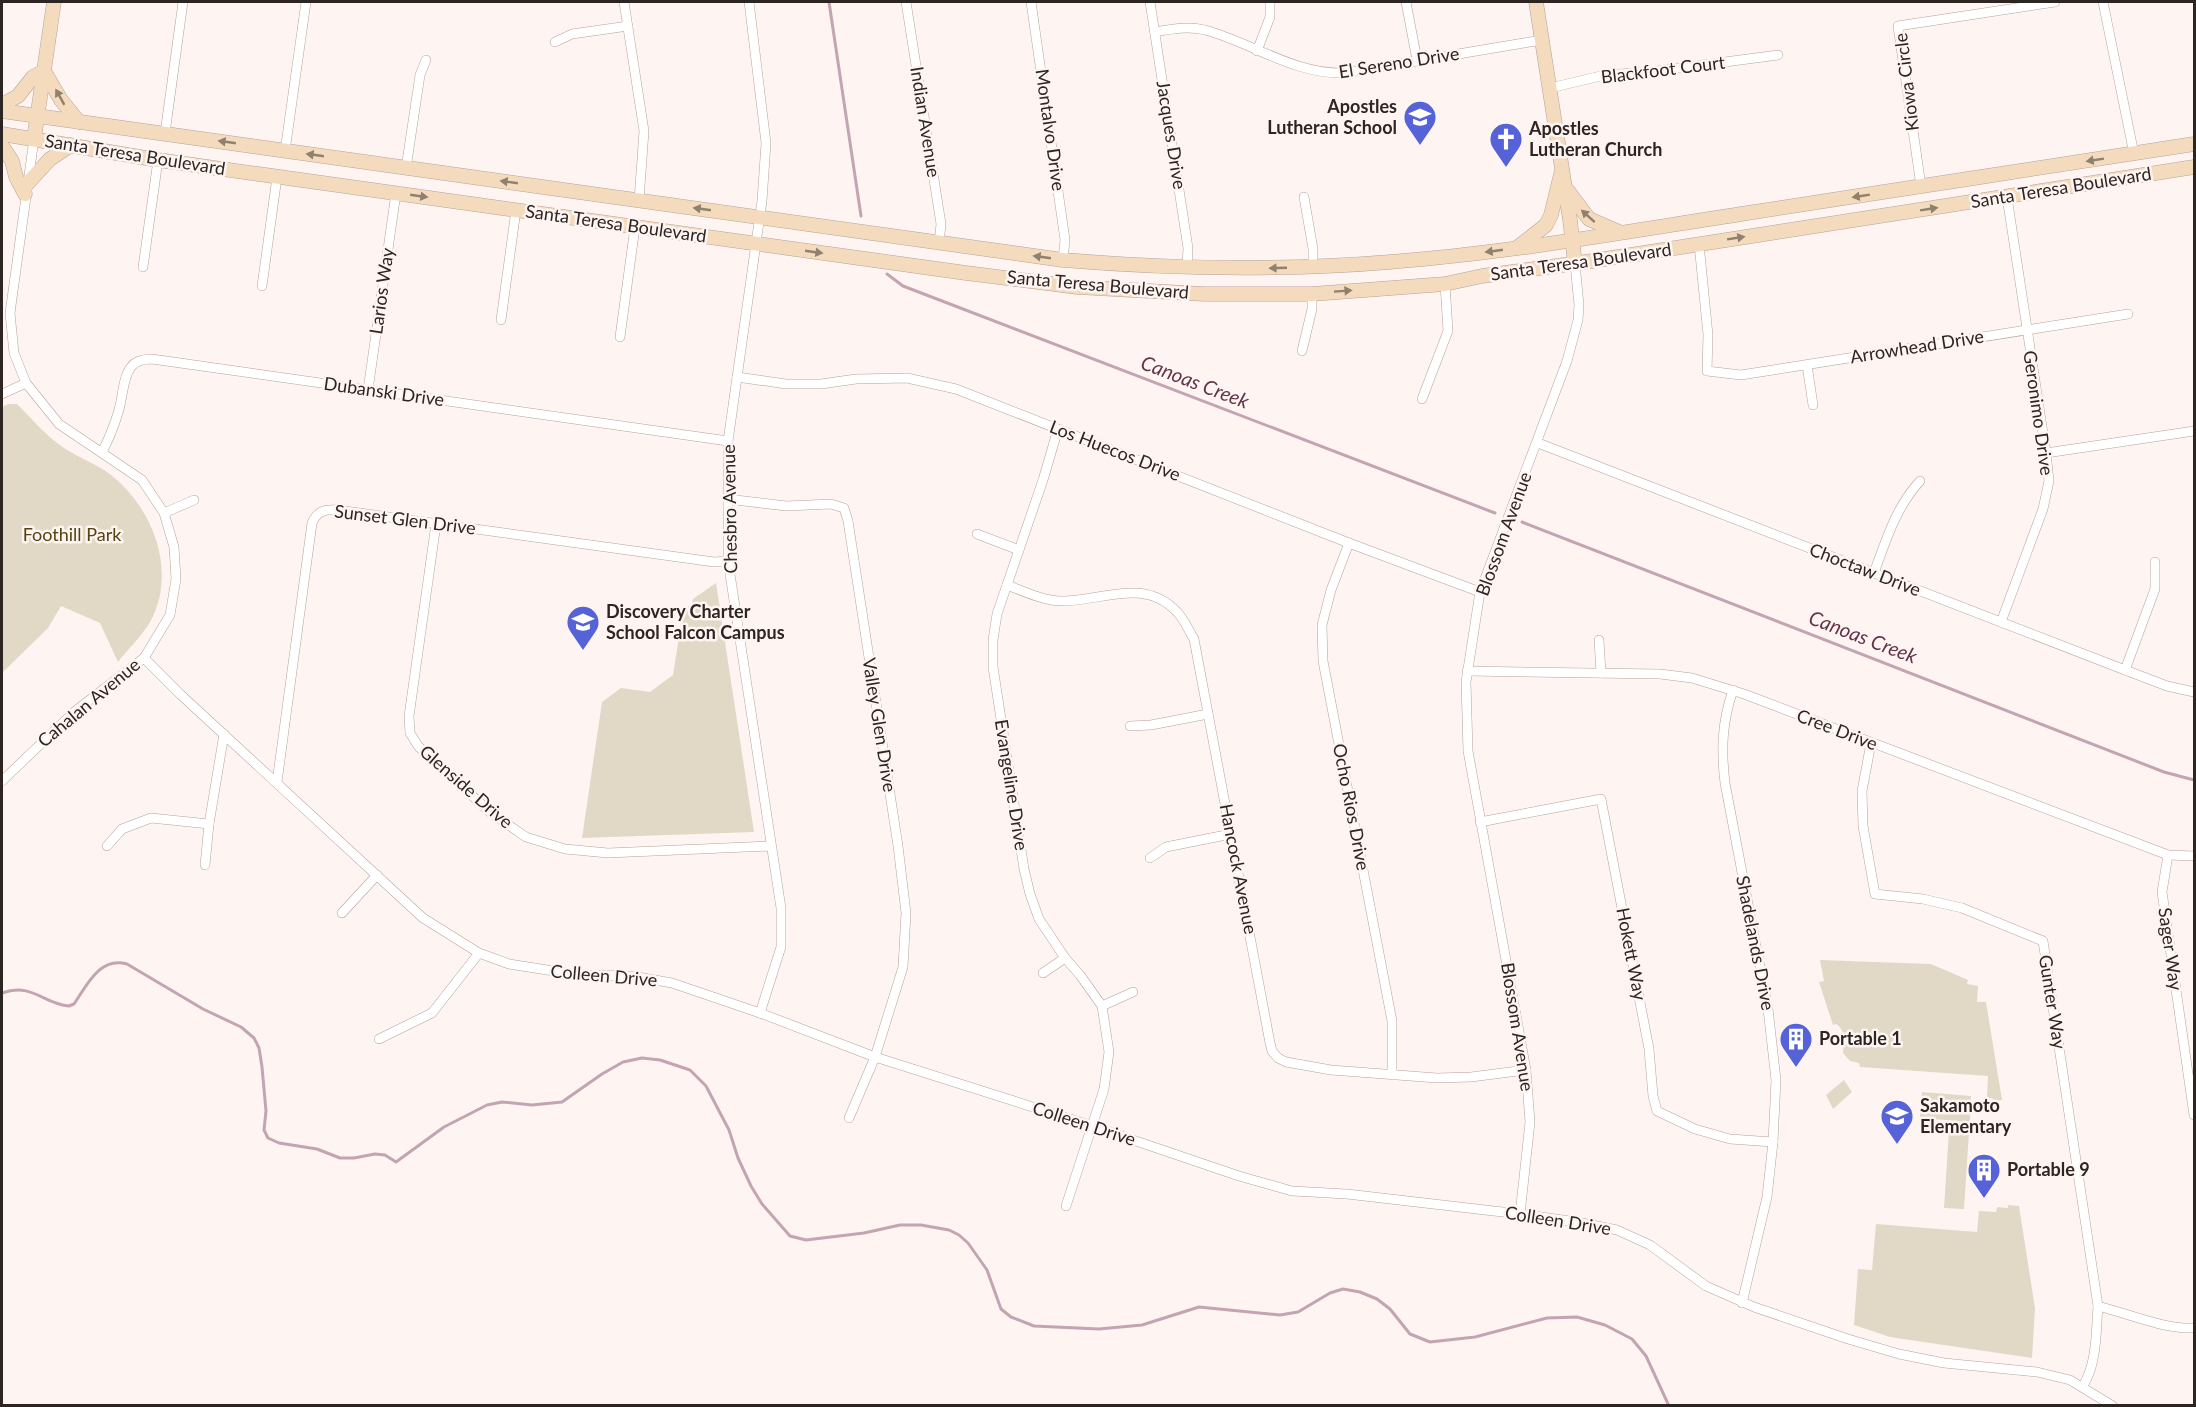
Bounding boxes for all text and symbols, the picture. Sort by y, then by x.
street label: Kiowa Circle [1889,32,1923,132]
street label: El Sereno Drive [1337,42,1461,82]
street label: Blackfoot Court [1600,50,1727,88]
street label: Indian Avenue [906,65,946,179]
street label: Montalvo Drive [1032,67,1070,192]
street label: Jacques Drive [1153,79,1191,191]
one-way arrow [55,88,65,105]
place label: Apostles Lutheran School [1267,95,1397,138]
school or university icon: Apostles Lutheran School [1402,99,1438,146]
place label: Apostles Lutheran Church [1528,117,1662,160]
church icon: Apostles Lutheran Church [1488,121,1524,168]
street label: Santa Teresa Boulevard [43,129,227,179]
one-way arrow [217,138,236,147]
one-way arrow [306,150,325,159]
one-way arrow [2086,155,2105,164]
street label: Santa Teresa Boulevard [1969,162,2153,212]
one-way arrow [499,178,518,187]
one-way arrow [1851,191,1870,200]
one-way arrow [409,192,428,201]
street label: Santa Teresa Boulevard [524,199,708,247]
one-way arrow [1920,204,1939,213]
one-way arrow [692,205,711,214]
one-way arrow [1581,210,1596,223]
one-way arrow [1727,234,1746,243]
street label: Santa Teresa Boulevard [1489,237,1673,285]
street label: Larios Way [364,246,398,335]
one-way arrow [1484,247,1503,256]
one-way arrow [805,248,824,257]
one-way arrow [1032,252,1051,261]
one-way arrow [1269,263,1288,273]
street label: Santa Teresa Boulevard [1006,265,1190,303]
one-way arrow [1333,287,1352,296]
street label: Arrowhead Drive [1848,325,1985,367]
water label: Canoas Creek [1138,349,1253,413]
street label: Geronimo Drive [2019,349,2059,477]
street label: Dubanski Drive [322,372,446,410]
street label: Los Huecos Drive [1047,415,1184,485]
street label: Chesbro Avenue [717,444,741,574]
street label: Blossom Avenue [1470,469,1536,599]
street label: Sunset Glen Drive [333,499,477,539]
park label: Foothill Park [23,523,122,545]
street label: Choctaw Drive [1807,538,1924,600]
place label: Discovery Charter School Falcon Campus [606,600,785,643]
school or university icon: Discovery Charter School Falcon Campus [565,604,601,651]
water label: Canoas Creek [1806,604,1921,668]
street label: Cahalan Avenue [33,653,144,751]
street label: Valley Glen Drive [859,656,901,793]
street label: Cree Drive [1794,704,1881,755]
street label: Evangeline Drive [991,718,1033,852]
street label: Glenside Drive [416,740,518,833]
street label: Ocho Rios Drive [1329,742,1375,872]
street label: Hancock Avenue [1216,802,1262,936]
street label: Shadelands Drive [1732,874,1780,1012]
street label: Hokett Way [1612,906,1652,1003]
street label: Sager Way [2154,906,2188,992]
street label: Gunter Way [2035,953,2071,1051]
street label: Colleen Drive [550,959,658,991]
street label: Blossom Avenue [1497,961,1539,1093]
building icon: Portable 1 [1778,1021,1814,1068]
place label: Portable 1 [1819,1027,1902,1049]
place label: Sakamoto Elementary [1920,1094,2012,1137]
street label: Colleen Drive [1030,1096,1139,1150]
school or university icon: Sakamoto Elementary [1879,1098,1915,1145]
building icon: Portable 9 [1966,1152,2002,1199]
place label: Portable 9 [2007,1158,2090,1180]
street label: Colleen Drive [1504,1201,1613,1239]

